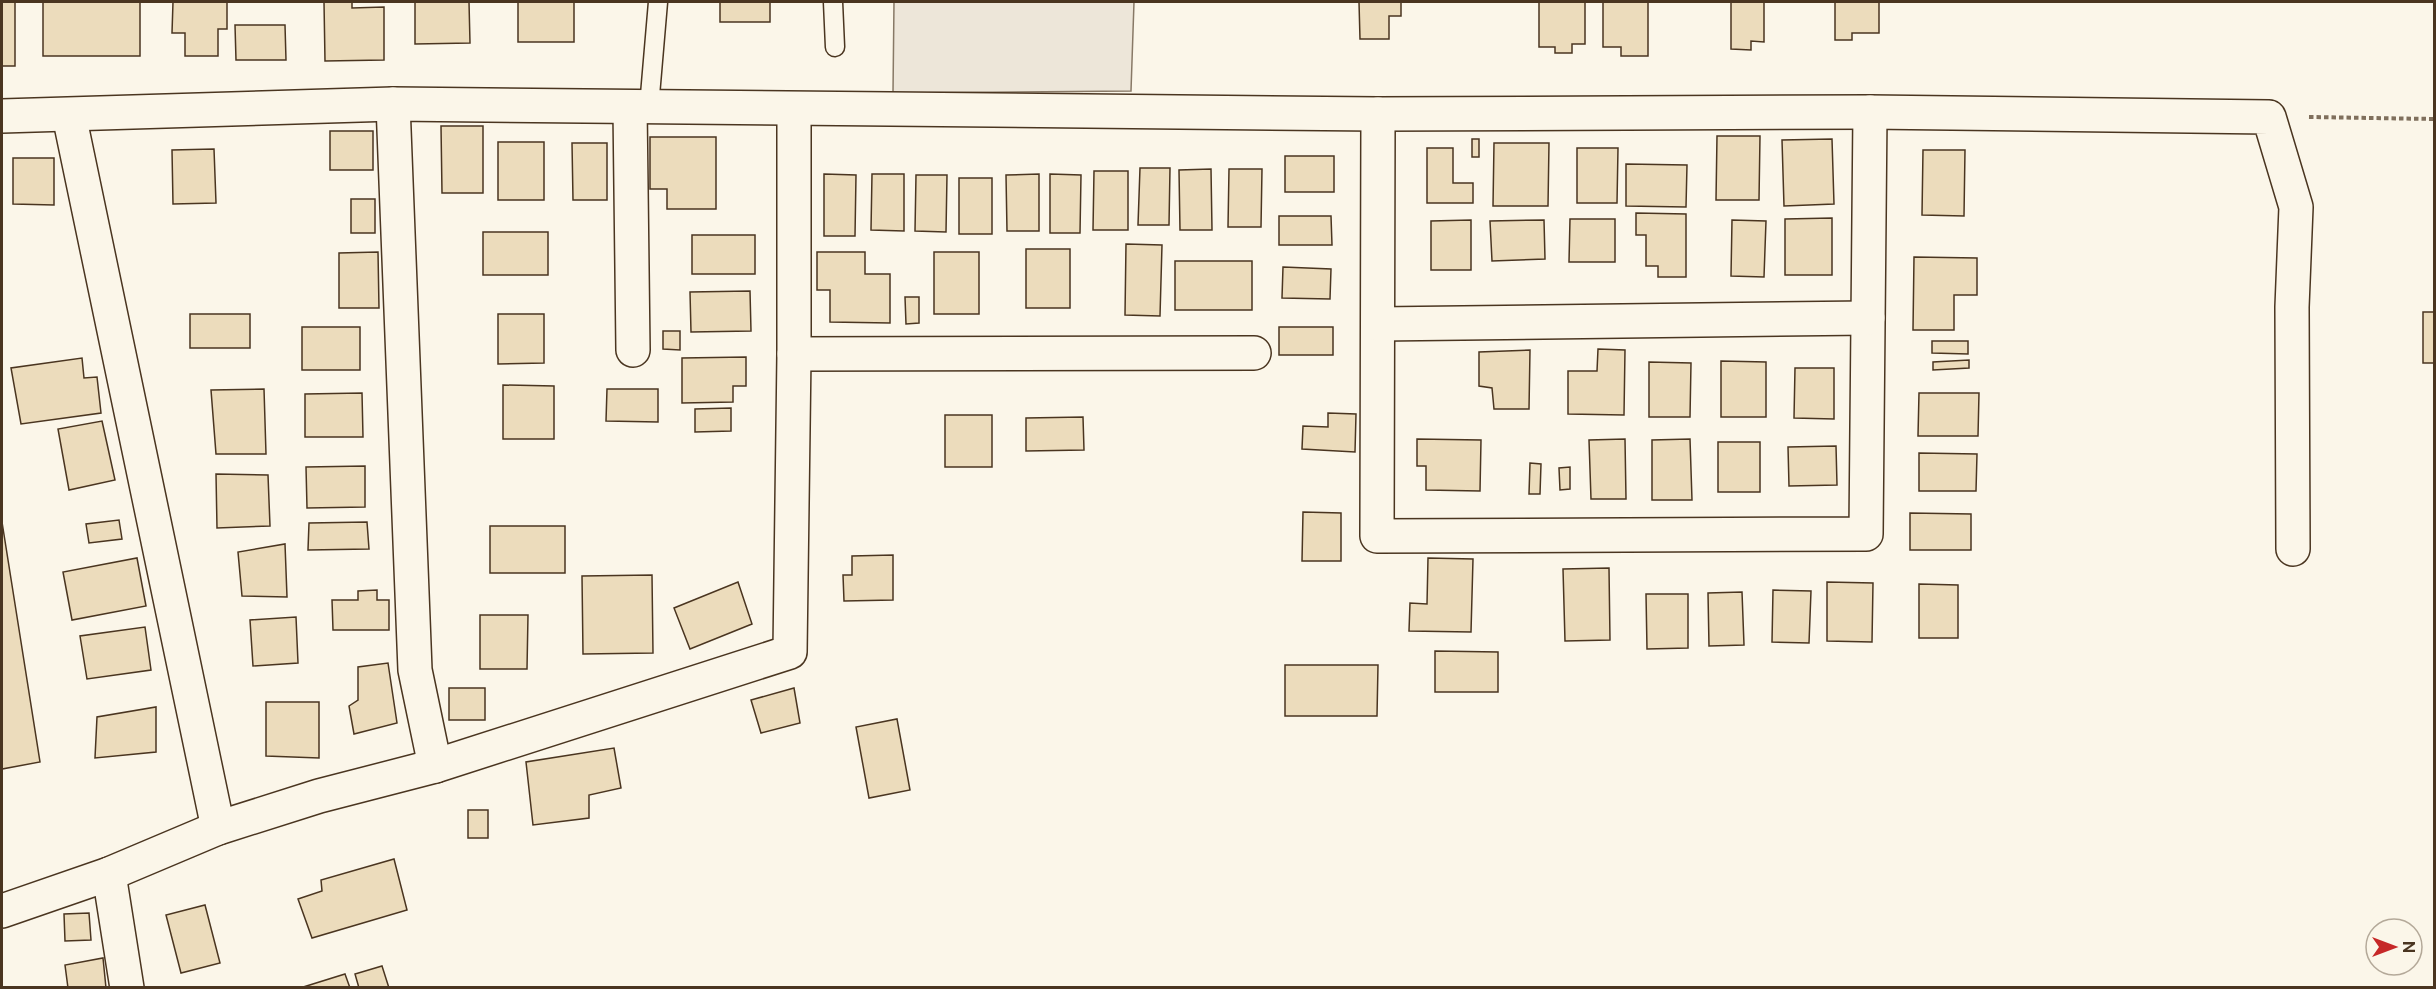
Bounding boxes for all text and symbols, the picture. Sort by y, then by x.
north arrow [2364,917,2424,977]
text: N [2399,941,2418,953]

